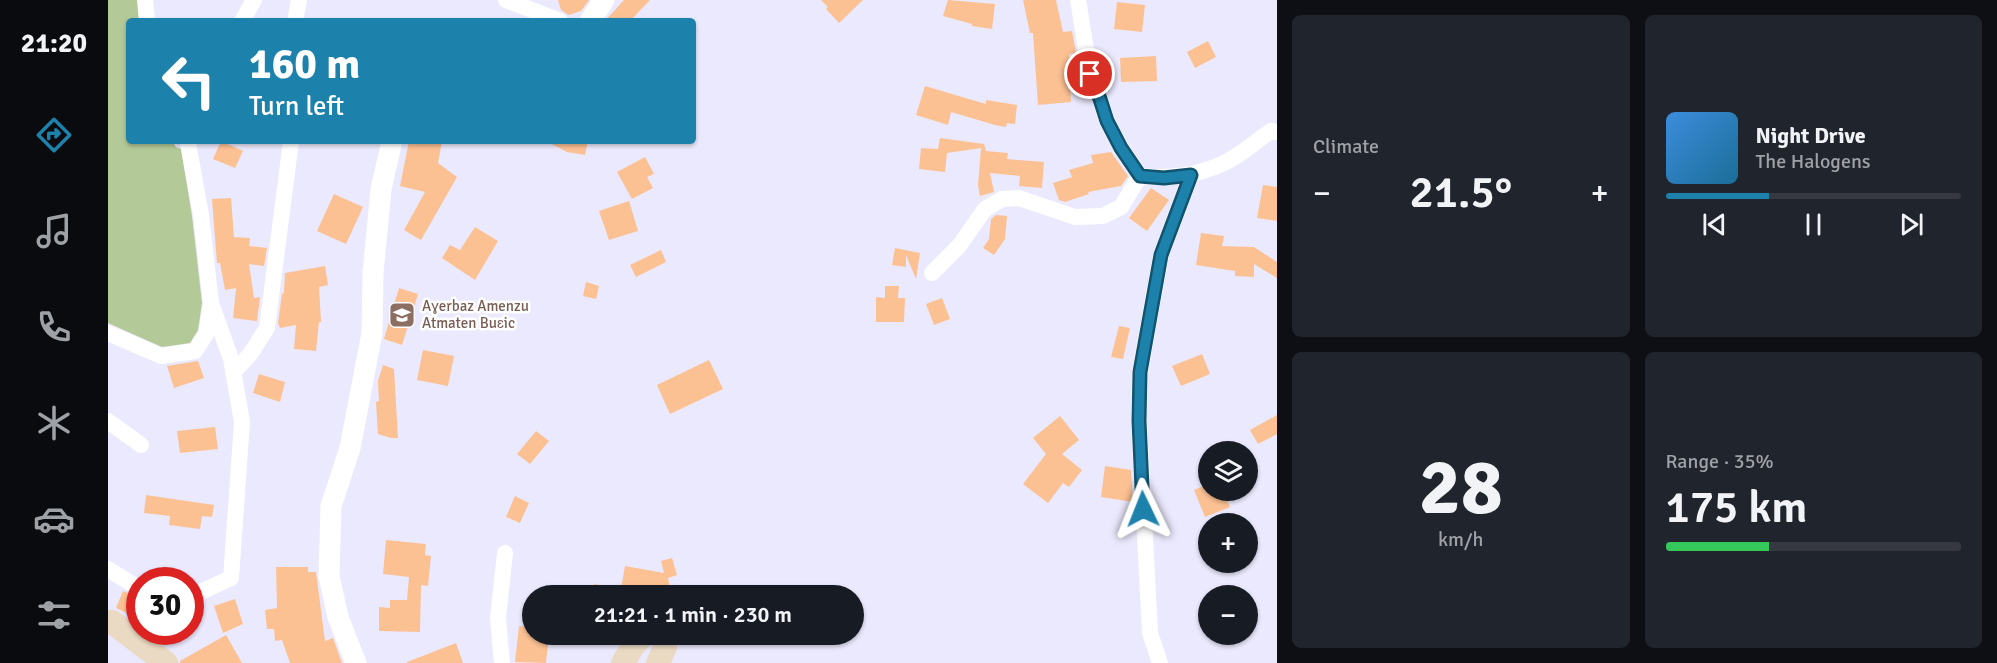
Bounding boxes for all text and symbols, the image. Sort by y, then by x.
text: 21:20 [21,27,87,60]
text: 160 m [249,39,360,90]
icon: left [150,42,228,120]
pin [1064,48,1115,99]
icon: arrive [1073,57,1106,90]
text: Turn left [249,90,344,123]
icon: directions [33,114,75,156]
text: Night Drive [1756,122,1866,149]
text: Climate [1313,134,1379,159]
text: The Halogens [1756,149,1871,174]
text: 21.5° [1409,165,1512,220]
text: − [1313,173,1331,214]
text: + [1591,173,1609,214]
icon: previous [1698,208,1731,241]
icon: pause [1797,208,1830,241]
icon: next [1895,208,1928,241]
icon: music [33,210,75,252]
place label: Aɣerbaz Amenzu Atmaten Buɛic [422,297,529,332]
school or university icon: Aɣerbaz Amenzu Atmaten Buɛic [387,300,417,330]
icon: phone [33,306,75,348]
icon: climate [33,402,75,444]
text: 28 [1419,440,1503,536]
map controls [1198,441,1258,645]
button: layers [1198,441,1258,501]
text: Range · 35% [1666,449,1774,474]
position arrow [1111,477,1175,541]
text: 175 km [1666,480,1808,535]
icon: car [33,498,75,540]
button: + [1198,513,1258,573]
text: km/h [1438,527,1483,552]
speed limit sign: 30 [126,567,204,645]
button: − [1198,585,1258,645]
icon: filters [33,594,75,636]
text: 21:21 · 1 min · 230 m [594,601,792,628]

